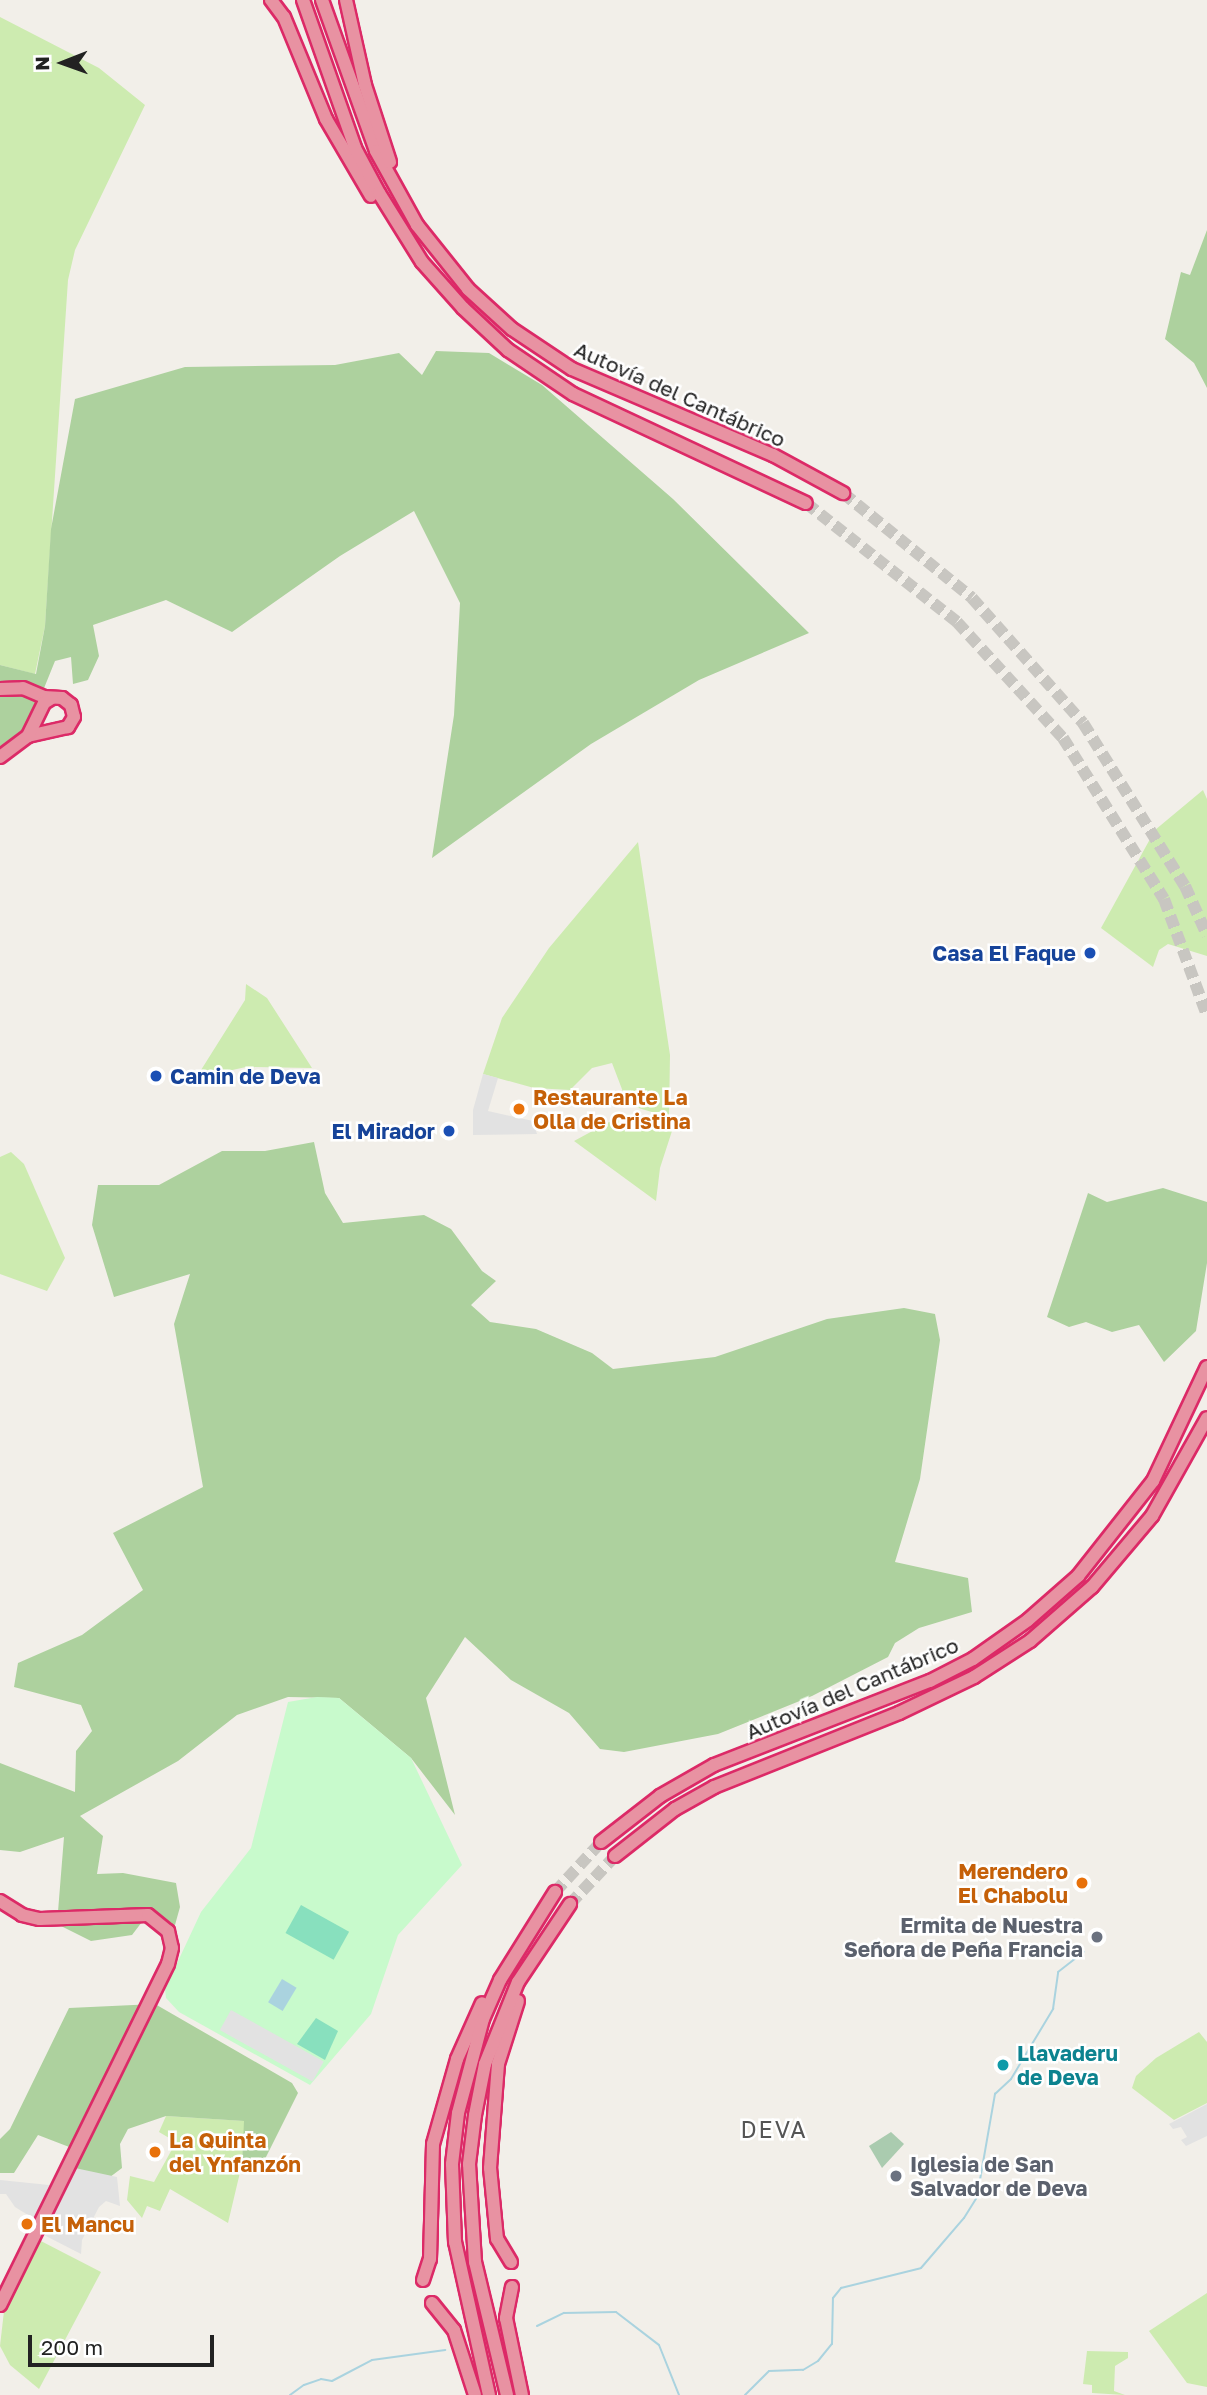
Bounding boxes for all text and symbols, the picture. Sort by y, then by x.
north arrow [28,28,98,98]
text: N [30,56,53,71]
street label: Autovía del Cantábrico [571,336,789,452]
place label: Casa El Faque [932,940,1076,966]
marker: Casa El Faque [1082,945,1098,961]
place label: Camin de Deva [170,1063,321,1089]
marker: Camin de Deva [148,1068,164,1084]
place label: Restaurante La Olla de Cristina [533,1084,691,1134]
marker: Restaurante La Olla de Cristina [511,1101,527,1117]
place label: El Mirador [331,1118,435,1144]
marker: El Mirador [441,1123,457,1139]
street label: Autovía del Cantábrico [742,1632,962,1744]
place label: Merendero El Chabolu [958,1858,1068,1908]
marker: Merendero El Chabolu [1074,1875,1090,1891]
place label: Ermita de Nuestra Señora de Peña Francia [844,1912,1083,1962]
marker: Ermita de Nuestra Señora de Peña Francia [1089,1929,1105,1945]
place label: Llavaderu de Deva [1017,2040,1118,2090]
marker: Llavaderu de Deva [995,2057,1011,2073]
district label: DEVA [741,2115,807,2143]
place label: La Quinta del Ynfanzón [169,2127,301,2177]
marker: La Quinta del Ynfanzón [147,2144,163,2160]
place label: Iglesia de San Salvador de Deva [910,2151,1087,2201]
marker: Iglesia de San Salvador de Deva [888,2168,904,2184]
place label: El Mancu [41,2211,135,2237]
marker: El Mancu [19,2216,35,2232]
scale bar [32,2322,217,2366]
text: 200 m [41,2334,103,2360]

